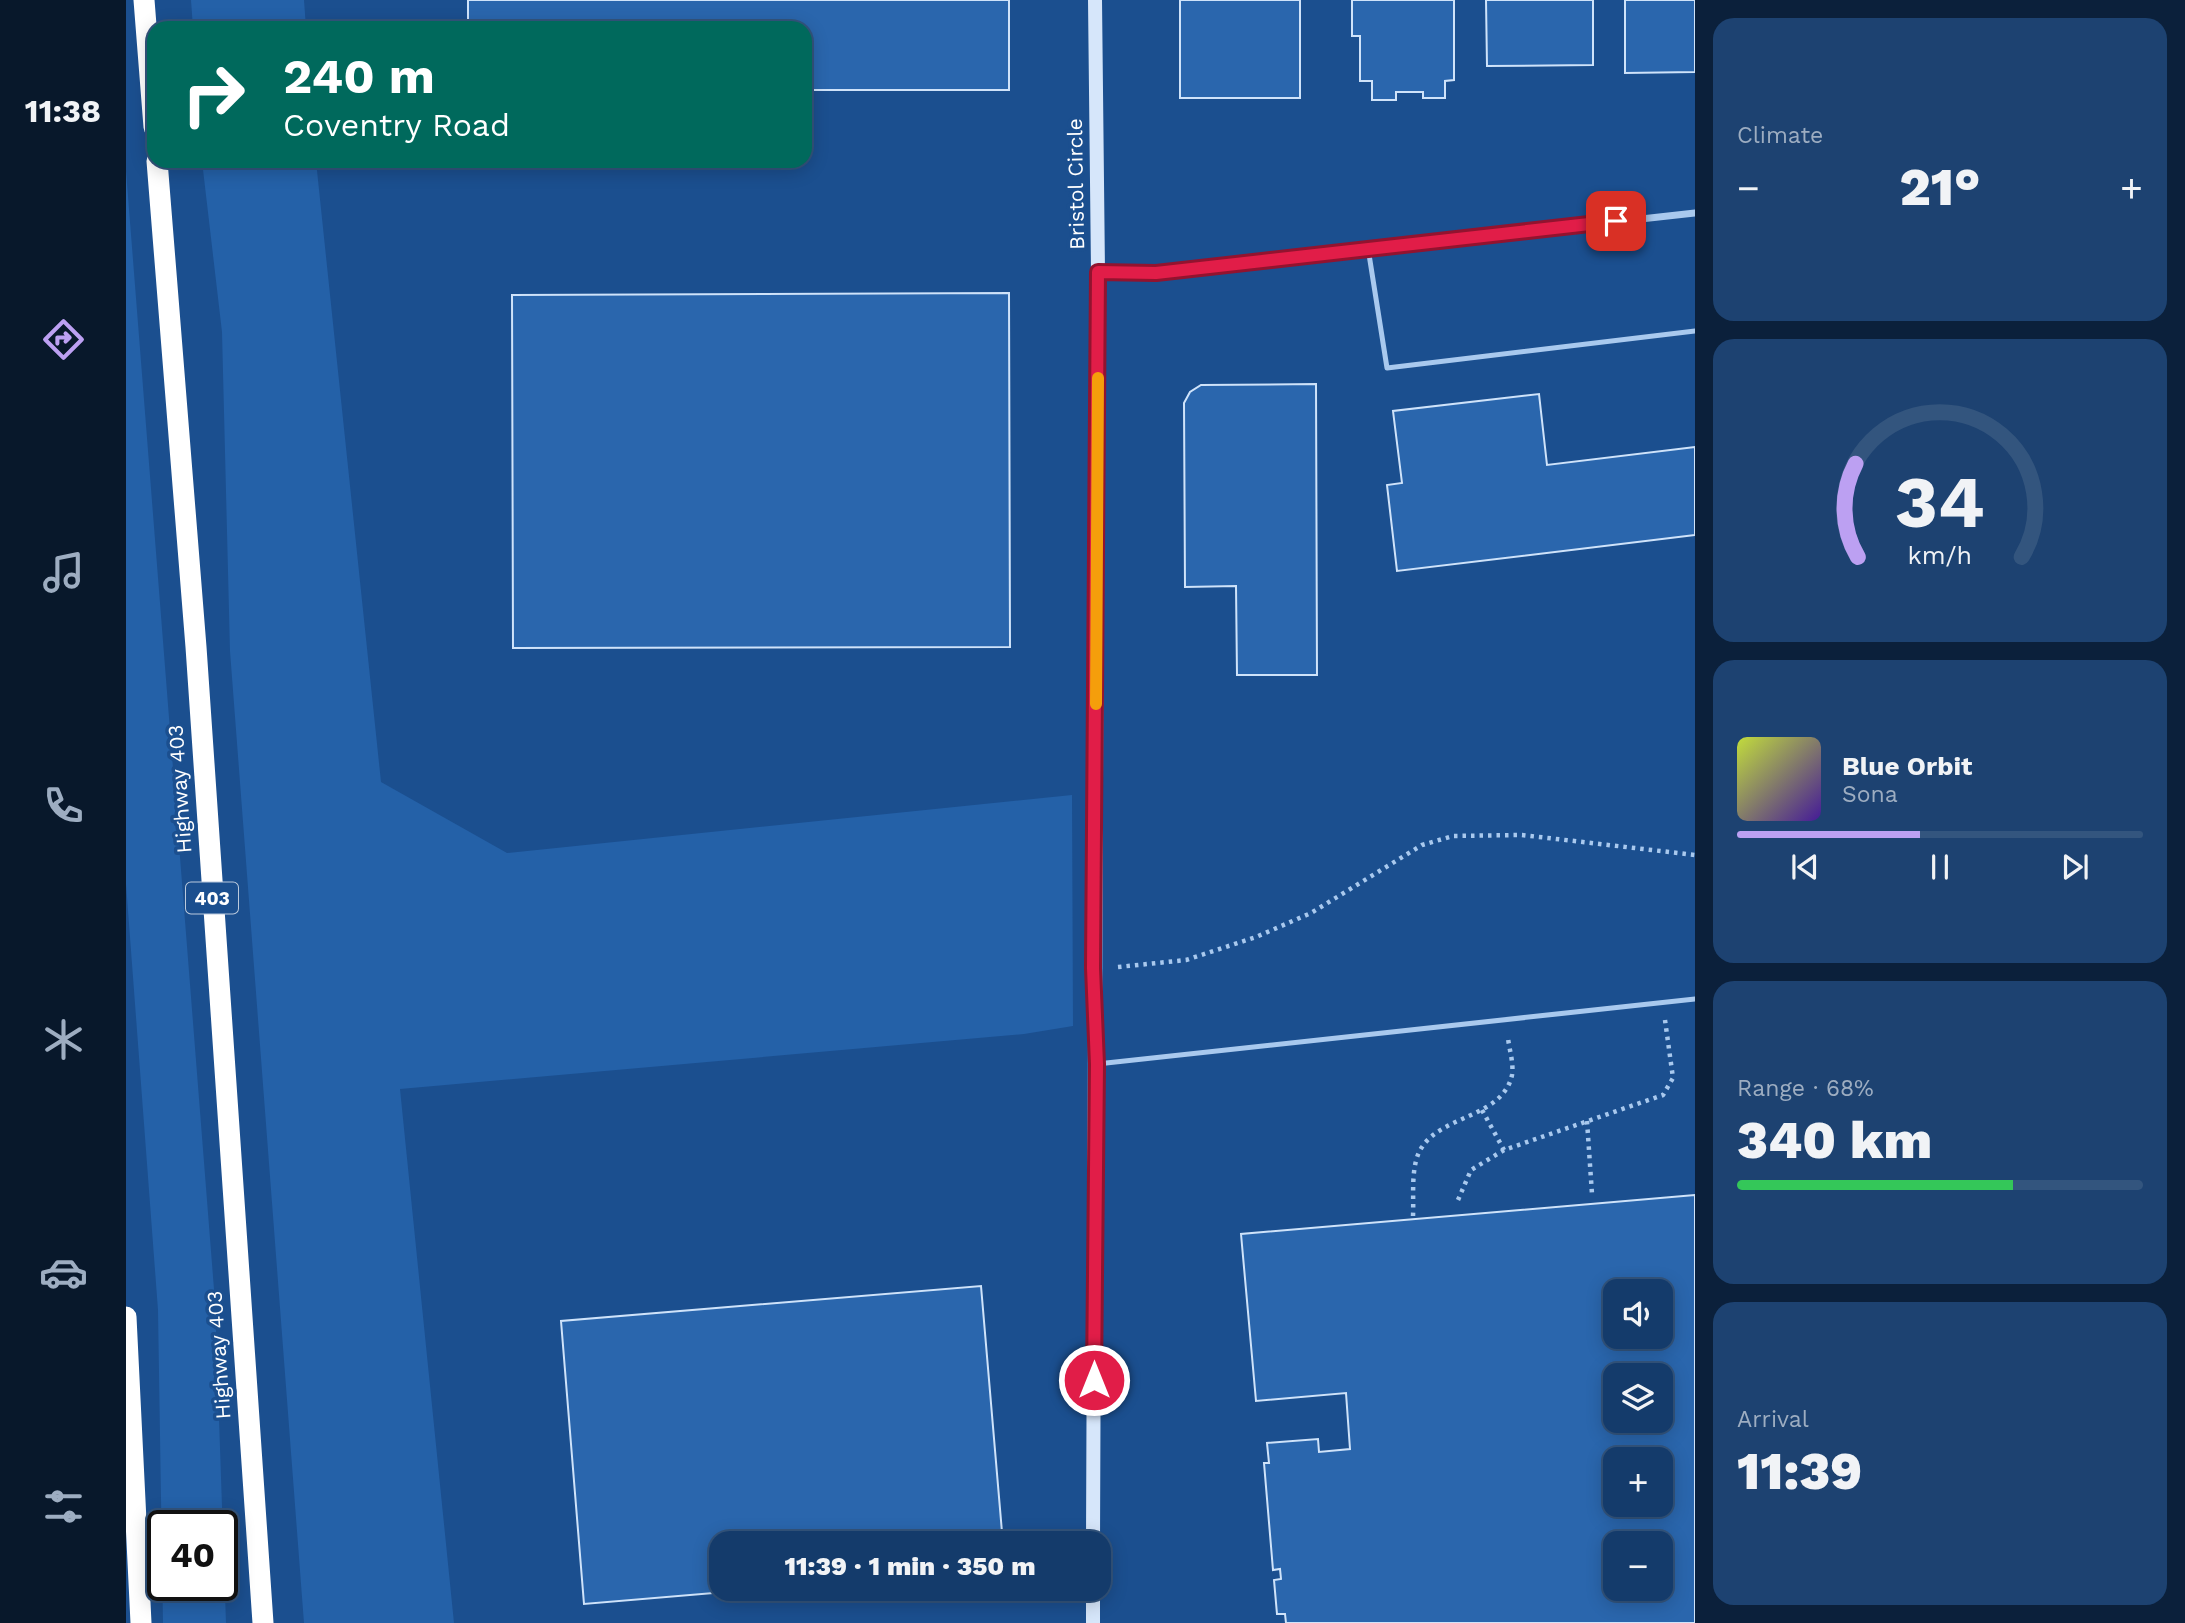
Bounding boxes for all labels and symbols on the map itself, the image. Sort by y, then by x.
street label: Bristol Circle [1062,118,1089,250]
pin [1586,191,1646,251]
street label: Highway 403 [163,724,196,854]
road number: 403 [186,882,238,914]
street label: Highway 403 [202,1290,235,1420]
position arrow [1057,1343,1131,1417]
speed limit sign: 40 [147,1510,238,1601]

